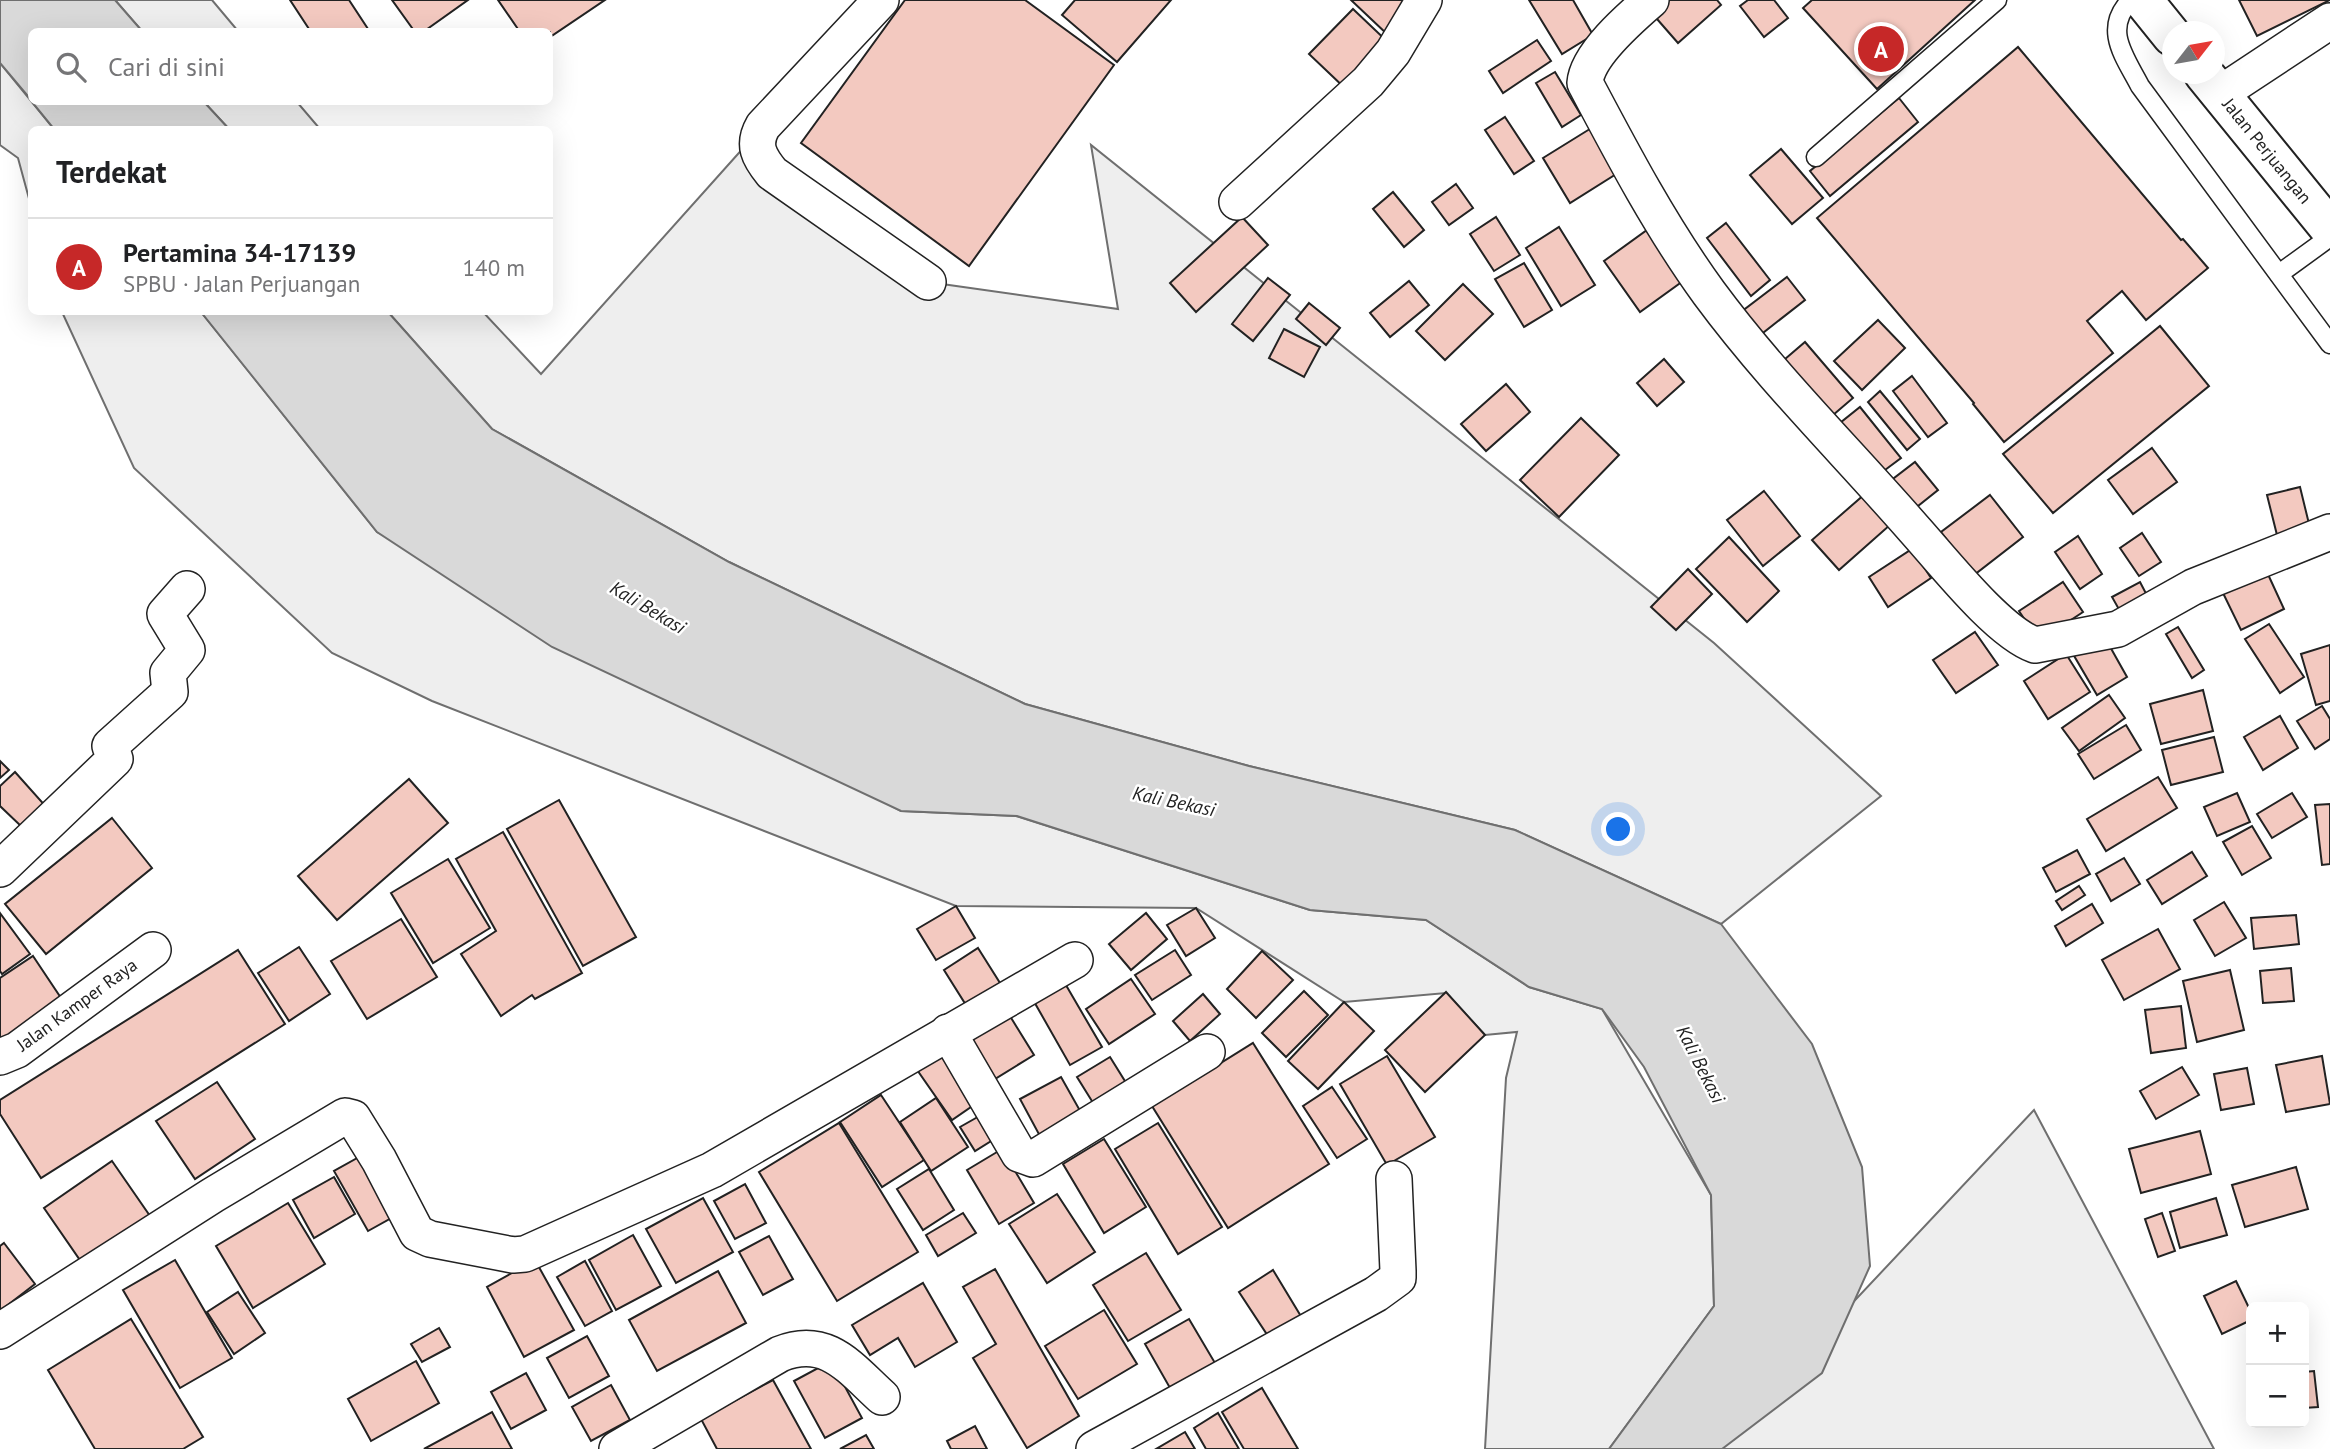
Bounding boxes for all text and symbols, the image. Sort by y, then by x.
north arrow [2162,21,2225,84]
pin: A [1858,23,1904,75]
search box [28,28,553,105]
icon: search [52,48,90,86]
text: Cari di sini [108,50,225,83]
street label: Jalan Perjuangan [2217,92,2317,208]
text: Terdekat [56,152,166,191]
text: Pertamina 34-17139 [123,236,356,269]
text: A [72,253,86,282]
text: 140 m [463,253,525,282]
text: SPBU · Jalan Perjuangan [123,269,360,298]
water label: Kali Bekasi [606,575,691,639]
water label: Kali Bekasi [1130,781,1219,822]
your location [1601,812,1635,846]
street label: Jalan Kamper Raya [11,953,142,1057]
water label: Kali Bekasi [1671,1021,1731,1108]
map controls [2246,1302,2309,1428]
button: + [2246,1302,2309,1365]
button: − [2246,1365,2309,1428]

